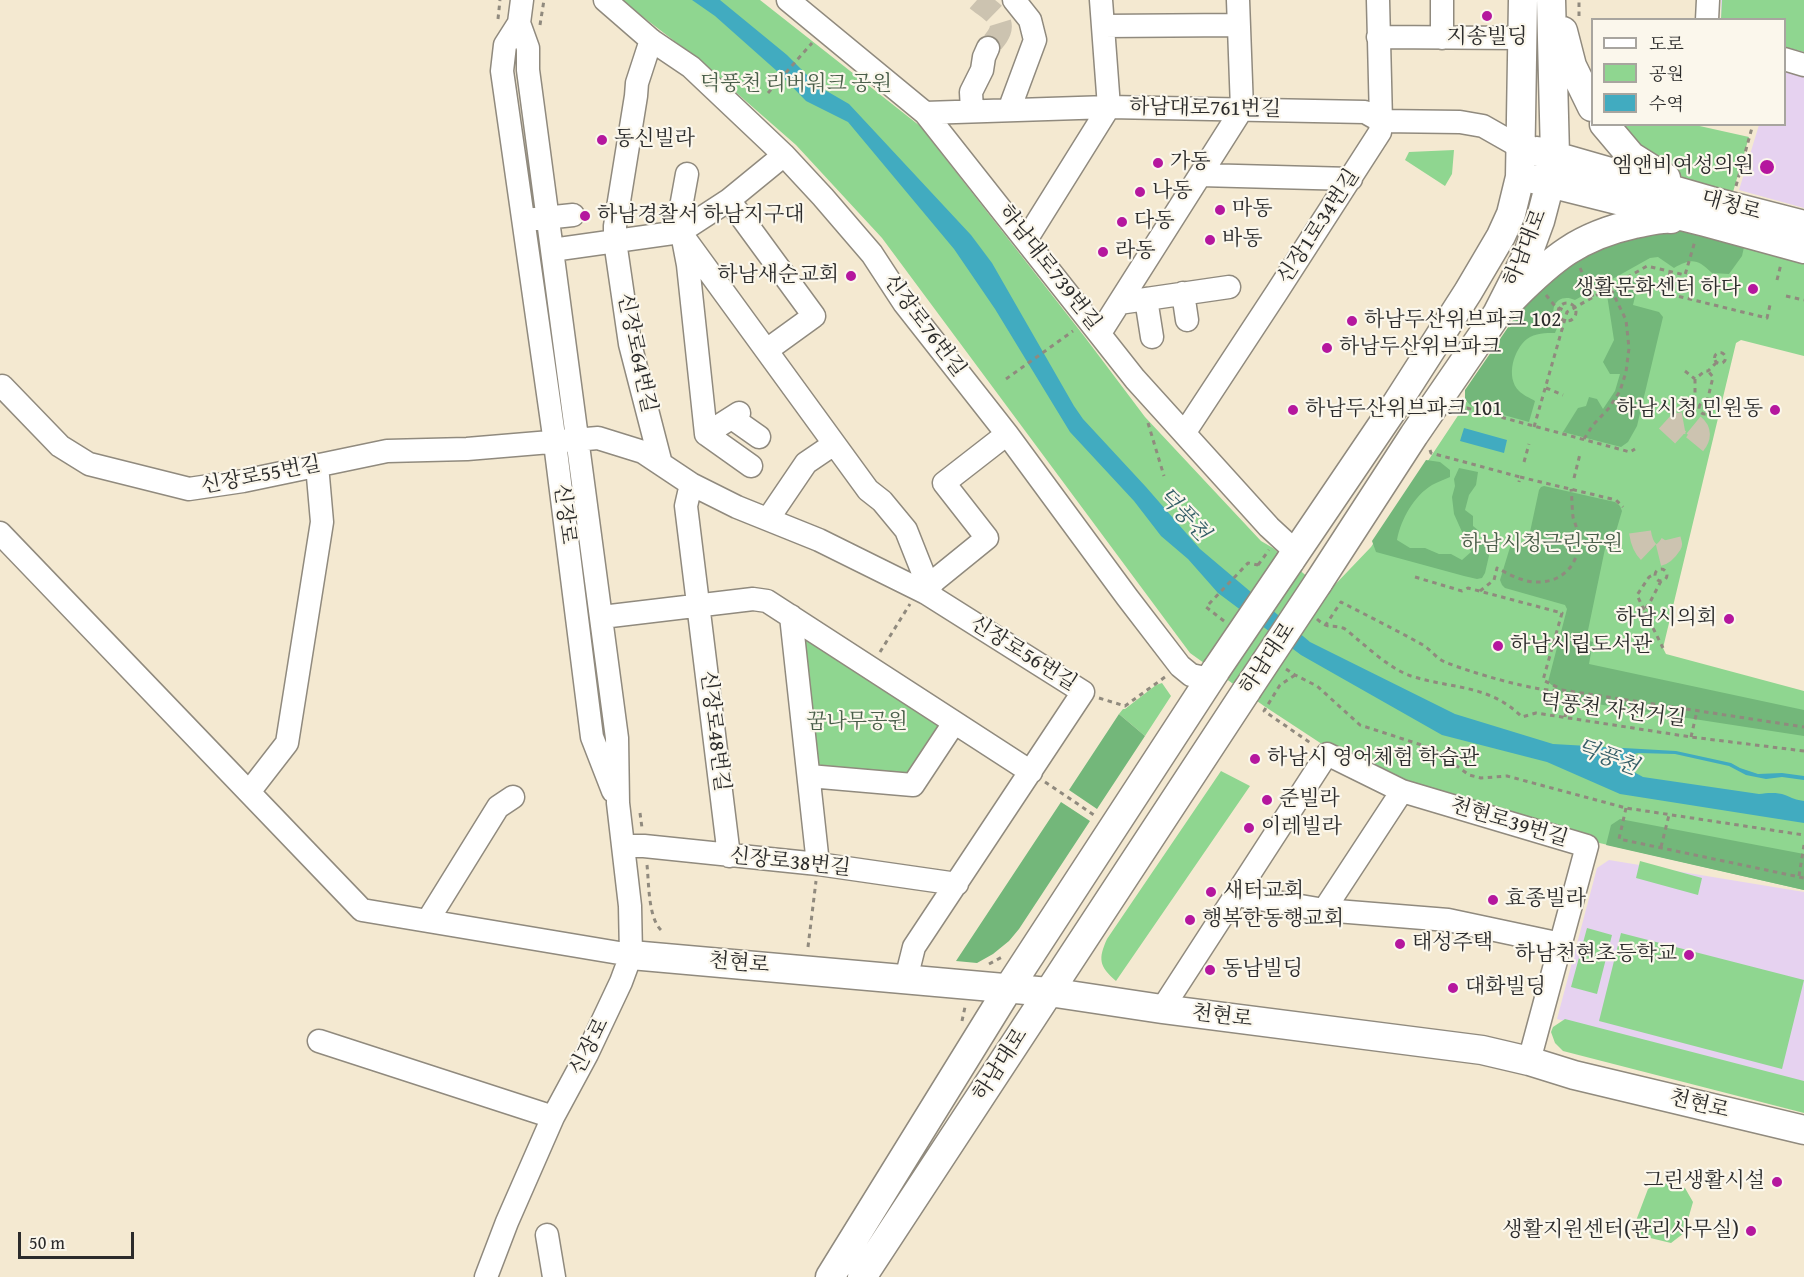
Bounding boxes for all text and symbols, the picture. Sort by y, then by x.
marker: 지송빌딩 [1480,9,1494,23]
legend [1591,18,1786,126]
place label: 지송빌딩 [1446,25,1528,51]
text: 도로 [1649,30,1684,57]
text: 공원 [1649,60,1684,87]
park label: 덕풍천 리버워크 공원 [700,72,892,98]
text: 수역 [1649,90,1684,117]
street label: 하남대로761번길 [1129,95,1281,123]
place label: 동신빌라 [614,127,695,153]
marker: 동신빌라 [595,133,609,147]
place label: 가동 [1170,150,1211,176]
place label: 엠앤비여성의원 [1612,154,1754,180]
marker: 가동 [1151,156,1165,170]
marker: 엠앤비여성의원 [1758,158,1776,176]
street label: 신장1로34번길 [1273,165,1365,289]
place label: 나동 [1152,179,1193,205]
marker: 나동 [1133,185,1147,199]
street label: 대청로 [1698,186,1764,226]
place label: 마동 [1232,197,1273,223]
street label: 하남대로739번길 [992,200,1106,336]
place label: 하남경찰서 하남지구대 [597,203,804,229]
marker: 마동 [1213,203,1227,217]
street label: 하남대로 [1499,206,1553,290]
marker: 하남경찰서 하남지구대 [578,209,592,223]
place label: 다동 [1134,209,1175,235]
marker: 다동 [1115,215,1129,229]
place label: 바동 [1222,227,1263,253]
marker: 바동 [1203,233,1217,247]
place label: 라동 [1115,239,1156,265]
marker: 라동 [1096,245,1110,259]
place label: 하남새순교회 [717,263,839,289]
marker: 하남새순교회 [844,269,858,283]
street label: 신장로76번길 [877,270,971,382]
place label: 생활문화센터 하다 [1574,276,1741,302]
marker: 생활문화센터 하다 [1746,282,1760,296]
street label: 신장로64번길 [611,291,661,415]
place label: 하남두산위브파크 102 [1364,308,1561,334]
marker: 하남두산위브파크 102 [1345,314,1359,328]
place label: 하남두산위브파크 [1339,335,1501,361]
marker: 하남두산위브파크 [1320,341,1334,355]
place label: 하남두산위브파크 101 [1305,397,1502,423]
place label: 하남시청 민원동 [1616,397,1763,423]
marker: 하남두산위브파크 101 [1286,403,1300,417]
marker: 하남시청 민원동 [1768,403,1782,417]
street label: 신장로55번길 [199,452,323,500]
street label: 신장로 [548,482,580,546]
water label: 덕풍천 [1152,483,1214,547]
park label: 하남시청근린공원 [1461,532,1623,558]
place label: 하남시의회 [1616,606,1717,632]
street label: 신장로56번길 [965,611,1081,697]
marker: 하남시의회 [1722,612,1736,626]
street label: 하남대로 [1235,618,1301,700]
place label: 하남시립도서관 [1510,633,1652,659]
marker: 하남시립도서관 [1491,639,1505,653]
street label: 신장로48번길 [694,669,734,793]
street label: 덕풍천 자전거길 [1539,690,1687,732]
park label: 꿈나무공원 [806,710,908,736]
water label: 덕풍천 [1573,734,1641,782]
place label: 하남시 영어체험 학습관 [1267,746,1479,772]
marker: 하남시 영어체험 학습관 [1248,752,1262,766]
place label: 준빌라 [1279,787,1340,813]
marker: 준빌라 [1260,793,1274,807]
street label: 천현로39번길 [1447,793,1571,853]
place label: 이레빌라 [1261,815,1342,841]
marker: 이레빌라 [1242,821,1256,835]
street label: 신장로38번길 [728,844,852,882]
place label: 새터교회 [1223,879,1304,905]
marker: 새터교회 [1204,885,1218,899]
place label: 효종빌라 [1505,887,1586,913]
marker: 효종빌라 [1486,893,1500,907]
place label: 행복한동행교회 [1202,907,1344,933]
marker: 행복한동행교회 [1183,913,1197,927]
place label: 태성주택 [1412,931,1493,957]
marker: 태성주택 [1393,937,1407,951]
place label: 하남천현초등학교 [1515,942,1677,968]
marker: 하남천현초등학교 [1682,948,1696,962]
street label: 천현로 [708,949,770,979]
place label: 동남빌딩 [1222,957,1303,983]
marker: 동남빌딩 [1203,963,1217,977]
place label: 대화빌딩 [1465,975,1546,1001]
marker: 대화빌딩 [1446,981,1460,995]
street label: 천현로 [1190,1001,1254,1033]
street label: 신장로 [565,1014,615,1080]
street label: 하남대로 [968,1024,1034,1106]
street label: 천현로 [1666,1085,1732,1125]
place label: 그린생활시설 [1643,1169,1765,1195]
marker: 그린생활시설 [1770,1175,1784,1189]
place label: 생활지원센터(관리사무실) [1502,1218,1739,1244]
scale bar [21,1220,136,1258]
marker: 생활지원센터(관리사무실) [1744,1224,1758,1238]
text: 50 m [29,1229,65,1256]

